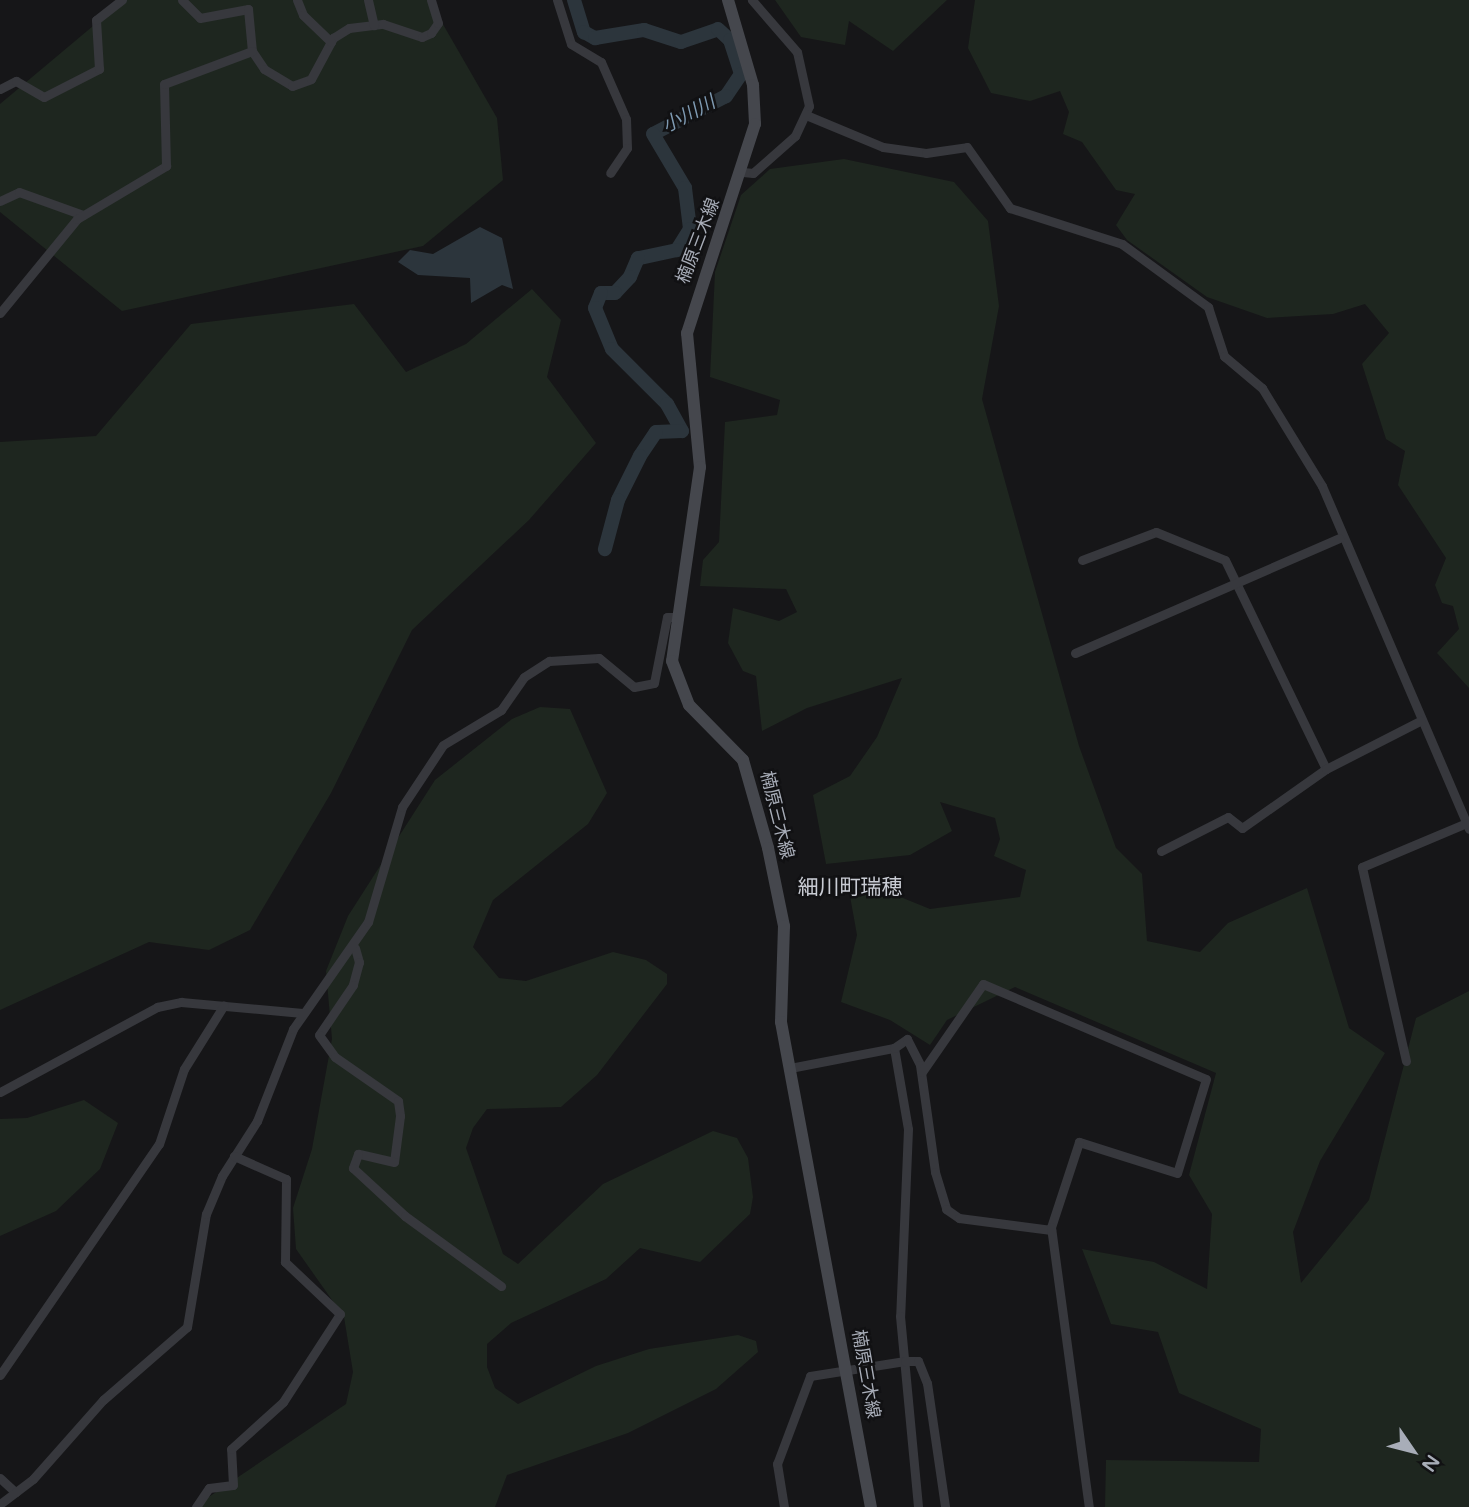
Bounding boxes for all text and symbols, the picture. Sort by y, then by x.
water label: 小川川 [658,92,720,138]
street label: 楠原三木線 [672,195,724,287]
street label: 楠原三木線 [756,769,798,861]
district label: 細川町瑞穂 [798,875,902,901]
street label: 楠原三木線 [848,1328,884,1420]
north arrow [1378,1416,1448,1486]
text: N [1417,1450,1444,1476]

